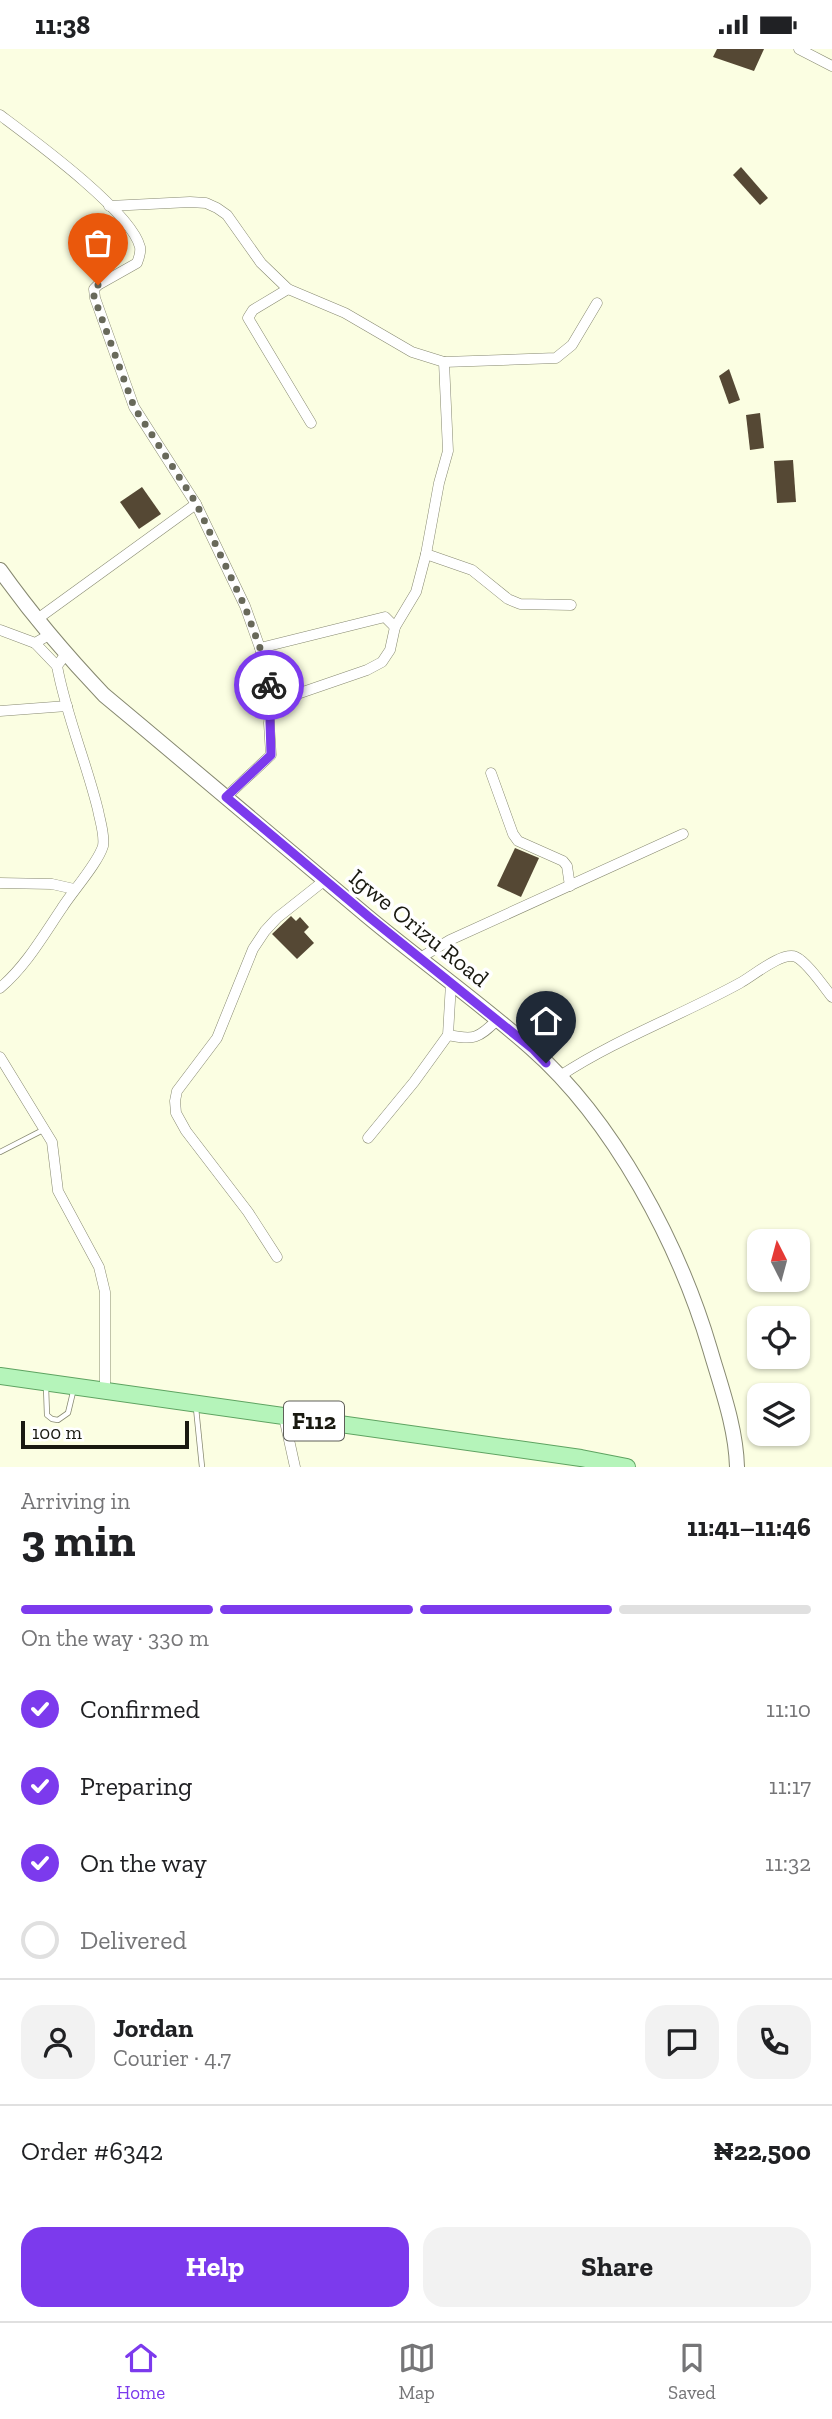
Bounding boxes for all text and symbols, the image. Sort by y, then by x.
text: 11:38 [35,9,90,41]
pin [68,213,128,285]
icon: bag [79,224,117,262]
courier [234,650,304,720]
icon: bike [250,666,288,704]
street label: Igwe Orizu Road [344,862,495,993]
pin [516,991,576,1063]
icon: home [527,1002,565,1040]
north arrow [747,1229,810,1291]
map controls [747,1229,810,1446]
button: locate [747,1306,810,1369]
button: layers [747,1383,810,1446]
road number: F112 [284,1401,344,1441]
scale bar [21,1418,189,1450]
text: 100 m [32,1421,82,1444]
text: Arriving in [21,1487,130,1515]
text: 11:41–11:46 [687,1511,811,1543]
text: 3 min [21,1513,135,1568]
text: On the way · 330 m [21,1624,209,1652]
icon: check [21,1690,59,1728]
text: Confirmed [80,1693,200,1725]
text: 11:10 [766,1695,811,1723]
icon: check [21,1767,59,1805]
text: Preparing [80,1770,192,1802]
text: 11:17 [769,1772,811,1800]
icon: check [21,1844,59,1882]
text: On the way [80,1847,207,1879]
text: 11:32 [765,1849,811,1877]
text: Delivered [80,1924,187,1956]
button: person [21,2005,95,2079]
button: chat [645,2005,719,2079]
button: phone [737,2005,811,2079]
text: Jordan [113,2012,193,2044]
text: Courier · 4.7 [113,2044,231,2072]
text: Order #6342 [21,2135,163,2167]
text: ₦22,500 [713,2135,811,2167]
button: Help [21,2227,409,2307]
button: Share [423,2227,811,2307]
tab: Home [116,2339,165,2404]
tab: Map [398,2339,436,2404]
tab: Saved [668,2339,716,2404]

